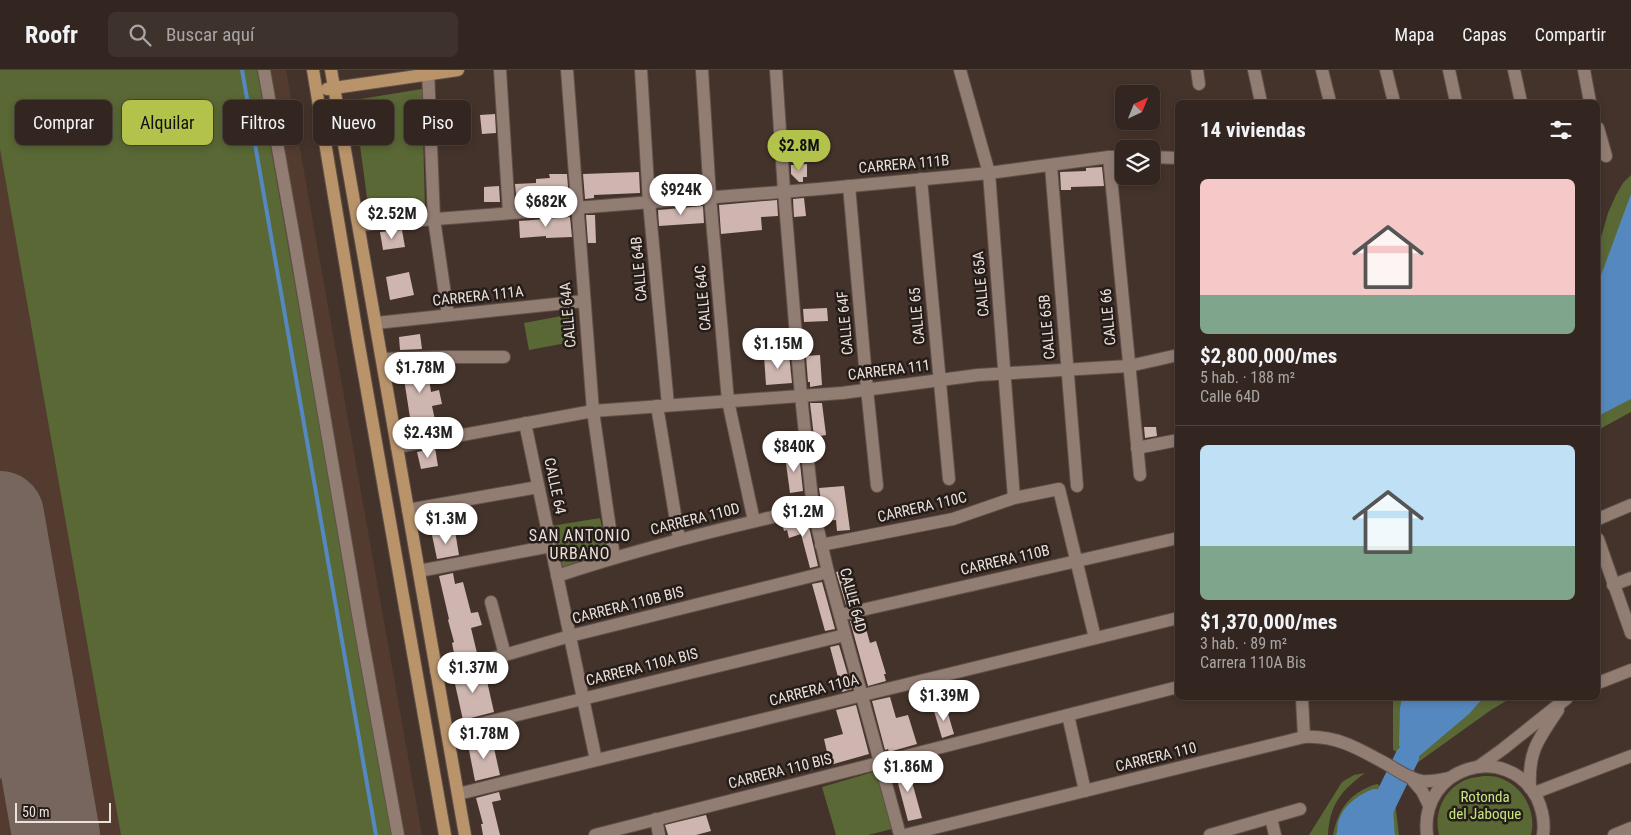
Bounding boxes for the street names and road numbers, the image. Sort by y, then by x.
street label: CARRERA 111B [858,151,950,177]
street label: CALLE 64B [627,236,651,302]
street label: CALLE 65A [969,250,993,318]
street label: CALLE 64C [691,265,715,331]
street label: CALLE 64A [556,281,580,349]
street label: CARRERA 111A [432,282,525,310]
street label: CALLE 65 [906,287,928,345]
street label: CALLE 66 [1097,288,1119,346]
street label: CALLE 64F [833,290,857,356]
street label: CALLE 65B [1035,294,1059,360]
street label: CARRERA 111 [847,356,931,384]
street label: CALLE 64 [540,456,570,516]
street label: CARRERA 110C [875,488,969,526]
street label: CARRERA 110D [648,499,742,539]
street label: CARRERA 110B [959,541,1051,579]
street label: CALLE 64D [836,566,870,634]
street label: CARRERA 110B BIS [570,582,686,628]
street label: CARRERA 110A BIS [584,644,700,690]
street label: CARRERA 110A [767,670,861,710]
street label: CARRERA 110 [1114,738,1198,776]
street label: CARRERA 110 BIS [726,749,834,793]

